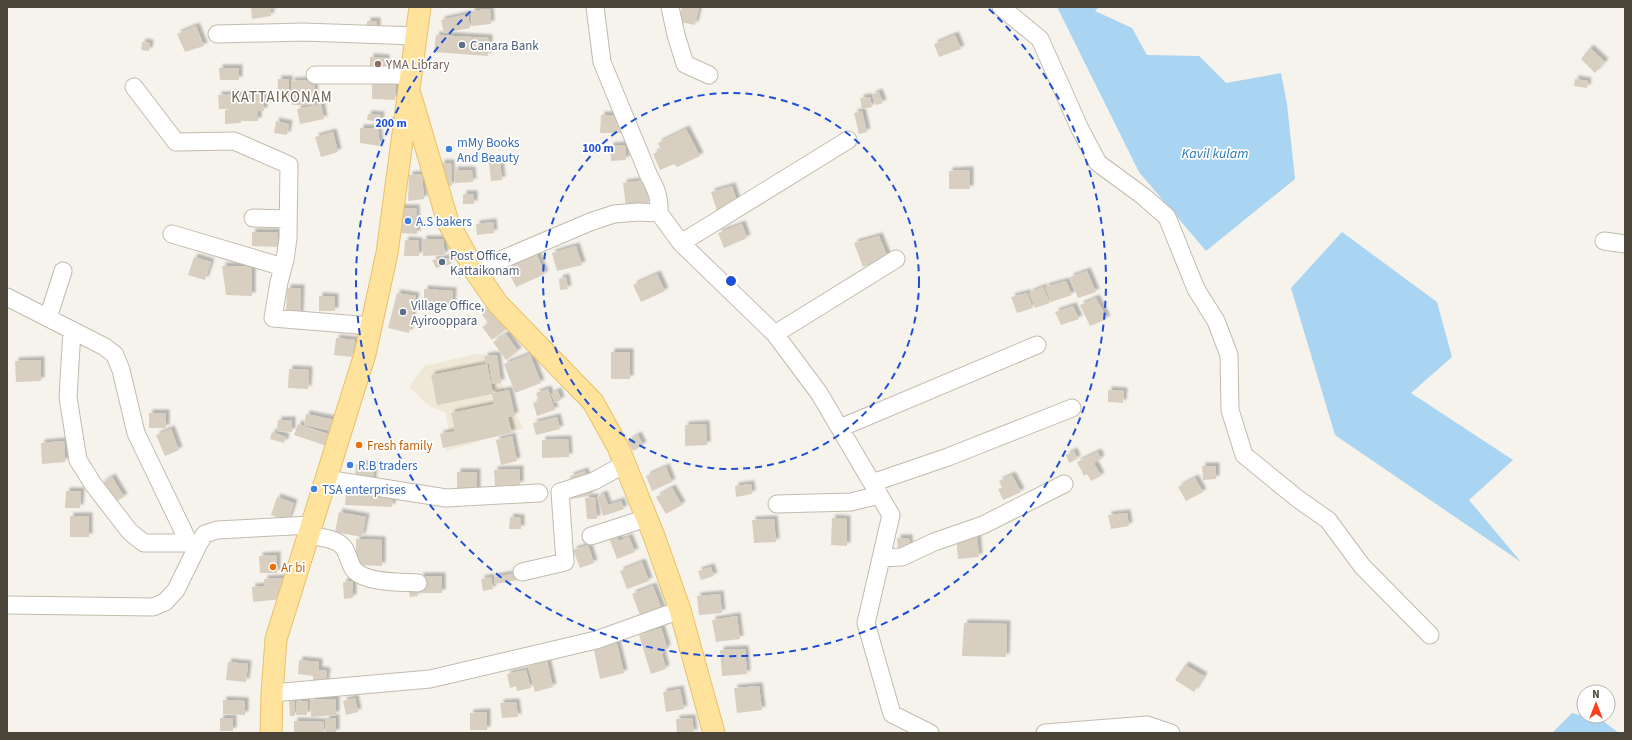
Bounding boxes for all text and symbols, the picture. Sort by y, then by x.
place label: Canara Bank [470,37,539,55]
marker: Canara Bank [457,40,467,50]
place label: YMA Library [385,56,450,74]
marker: YMA Library [373,59,383,69]
district label: KATTAIKONAM [231,87,333,108]
text: 200 m [375,115,407,132]
place label: mMy Books And Beauty [457,134,520,167]
text: 100 m [582,140,614,157]
marker: mMy Books And Beauty [444,144,454,154]
water label: Kavil kulam [1181,144,1249,164]
place label: A.S bakers [416,213,473,231]
marker: A.S bakers [403,216,413,226]
place label: Post Office, Kattaikonam [450,247,520,280]
marker: Post Office, Kattaikonam [437,257,447,267]
centre of rings [724,274,738,288]
place label: Village Office, Ayirooppara [411,297,484,330]
marker: Village Office, Ayirooppara [398,307,408,317]
place label: Fresh family [367,437,433,455]
marker: Fresh family [354,440,364,450]
place label: R.B traders [358,457,418,475]
marker: R.B traders [345,460,355,470]
place label: TSA enterprises [322,481,407,499]
marker: TSA enterprises [309,484,319,494]
place label: Ar bi [281,559,306,577]
marker: Ar bi [268,562,278,572]
north arrow [1576,684,1616,724]
text: N [1592,687,1600,702]

